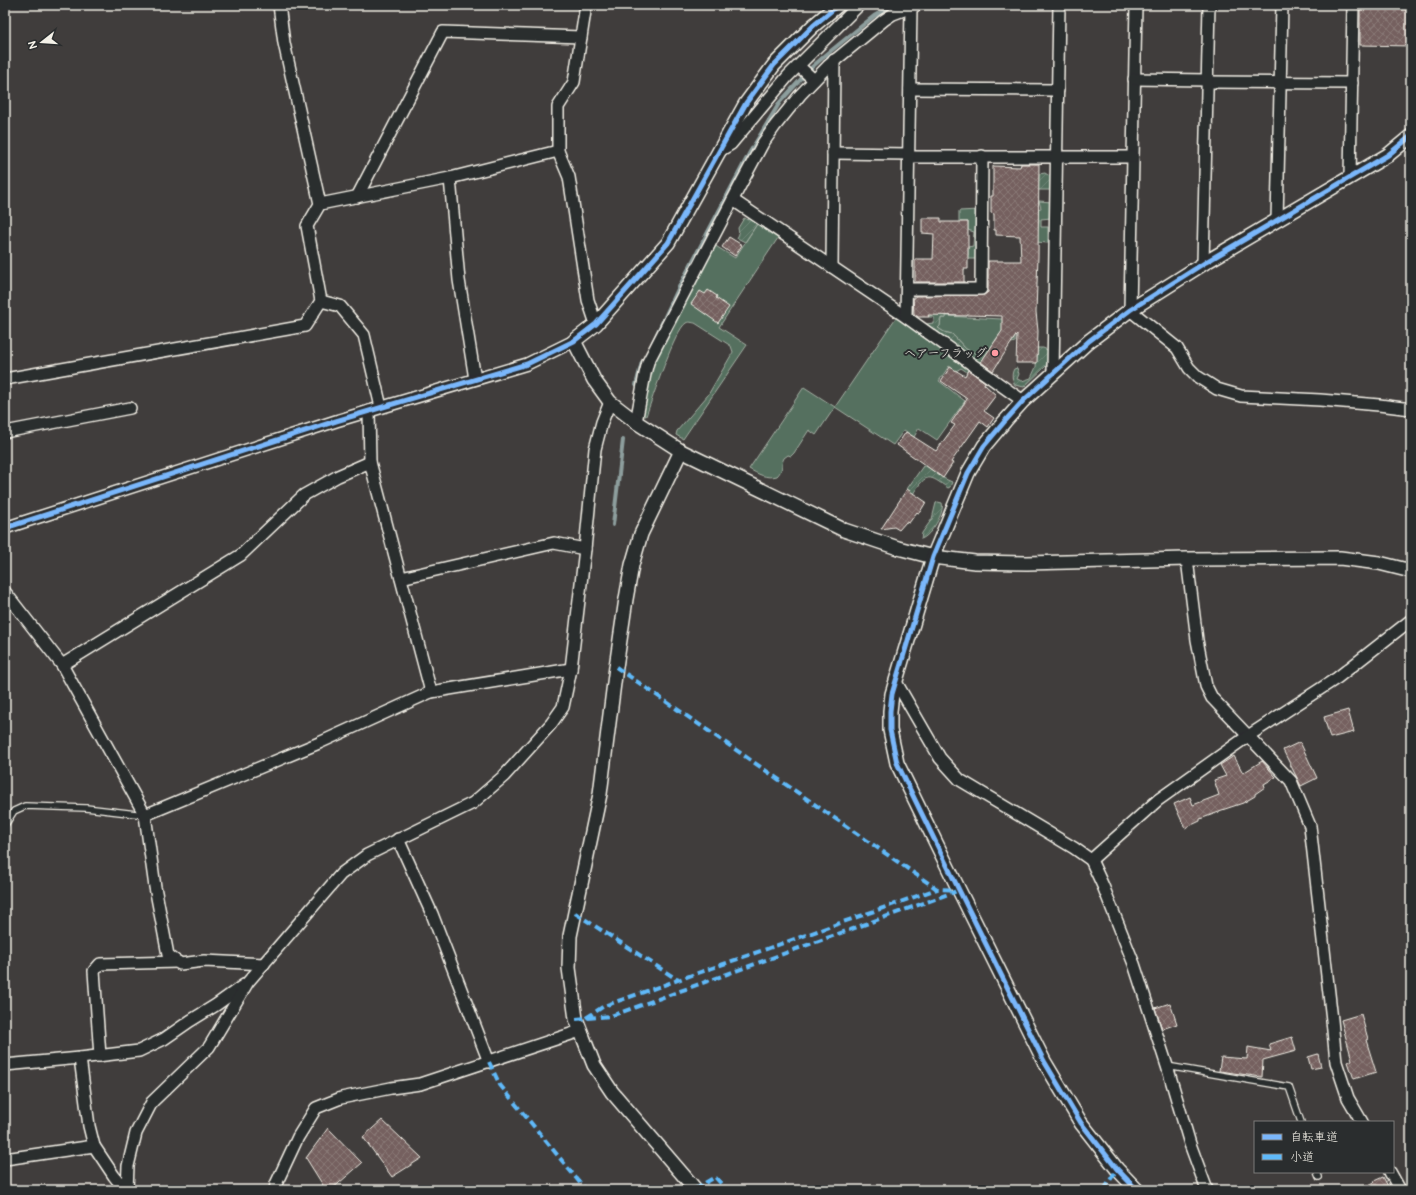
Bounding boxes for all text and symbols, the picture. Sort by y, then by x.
north arrow [22,22,62,62]
text: N [25,39,40,51]
place label: ヘアーフラッグ [904,346,987,361]
marker: ヘアーフラッグ [990,348,1000,358]
legend [1254,1121,1394,1173]
text: 自転車道 [1290,1130,1338,1145]
text: 小道 [1290,1150,1314,1165]

